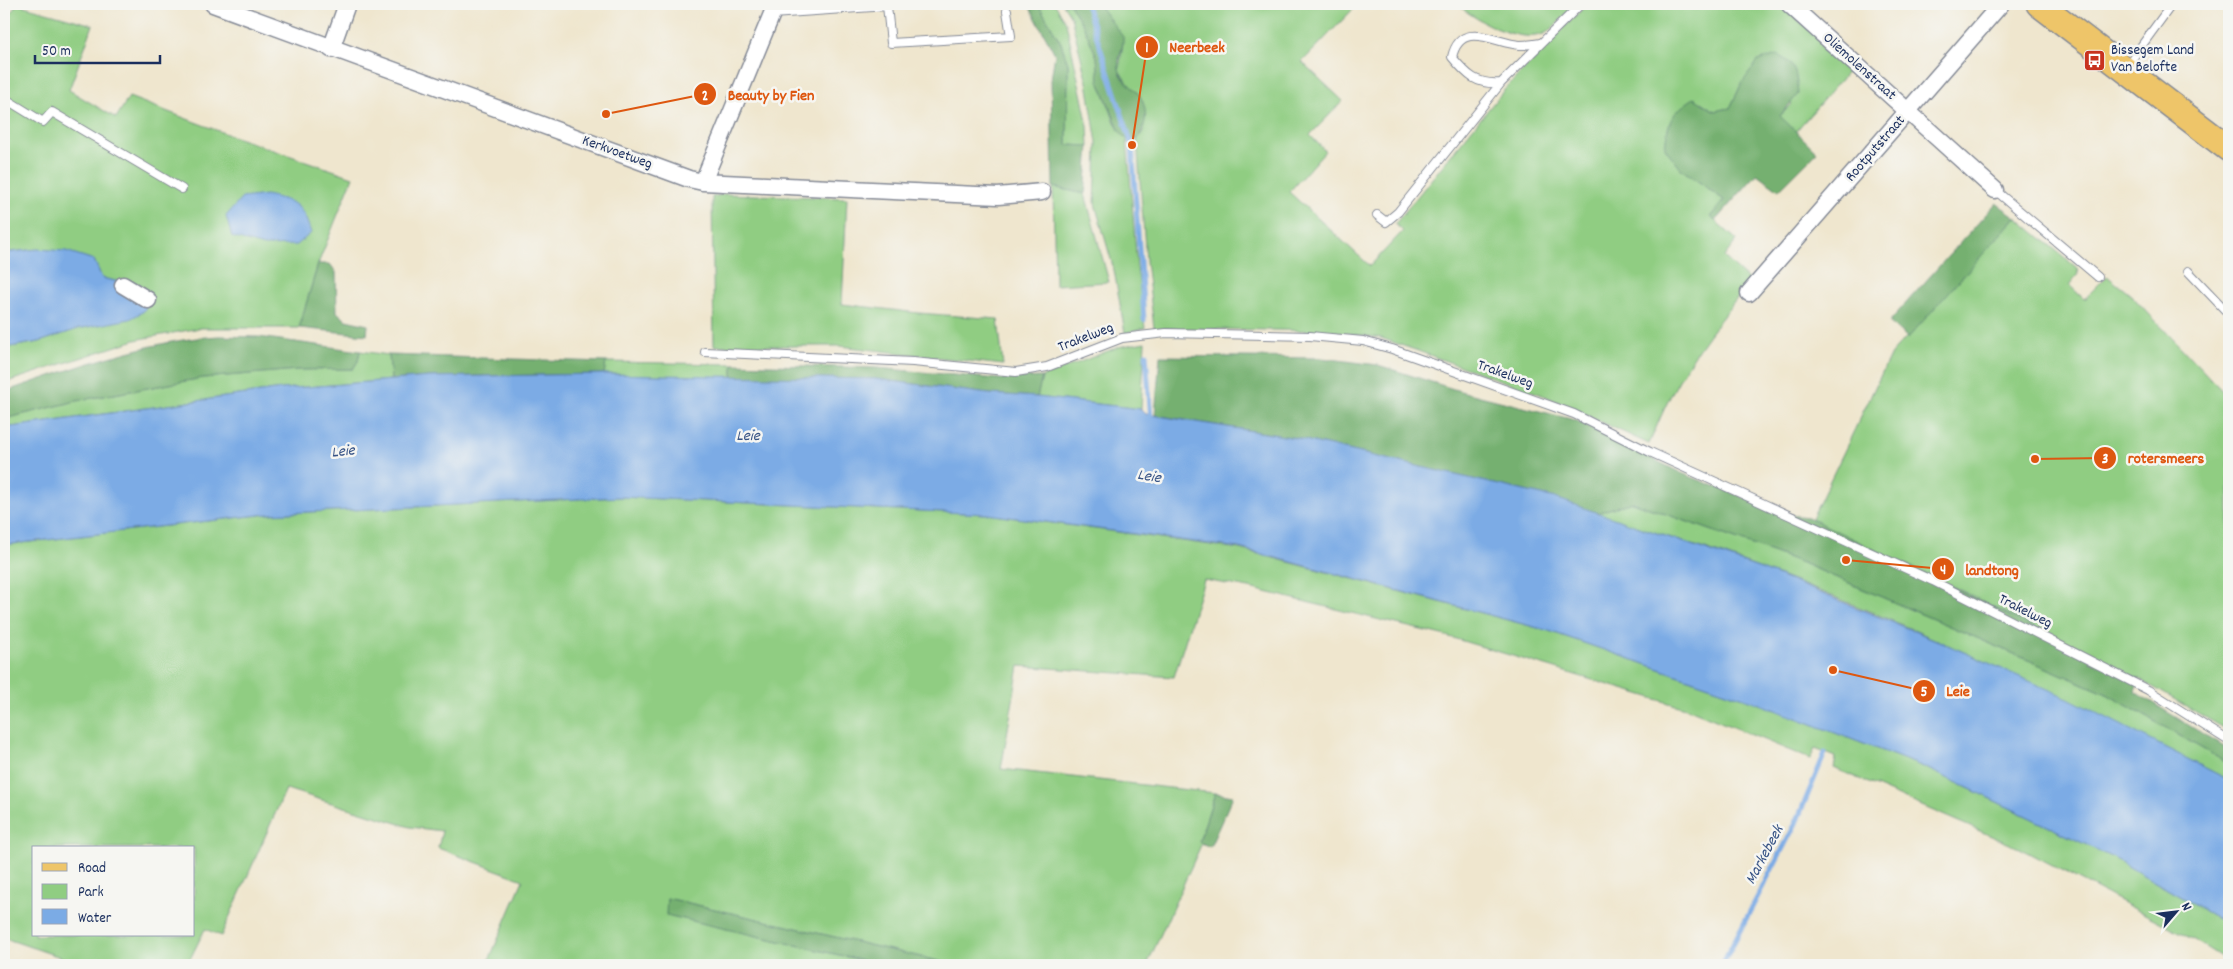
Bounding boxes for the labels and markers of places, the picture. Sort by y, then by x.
callout: Neerbeek [1135,31,1235,62]
place label: Bissegem Land Van Belofte [2111,40,2194,79]
bus stop icon: Bissegem Land Van Belofte [2083,48,2107,72]
callout: Beauty by Fien [692,79,824,110]
callout: rotersmeers [2093,442,2214,473]
callout: landtong [1930,554,2029,585]
callout: Leie [1911,675,1980,706]

